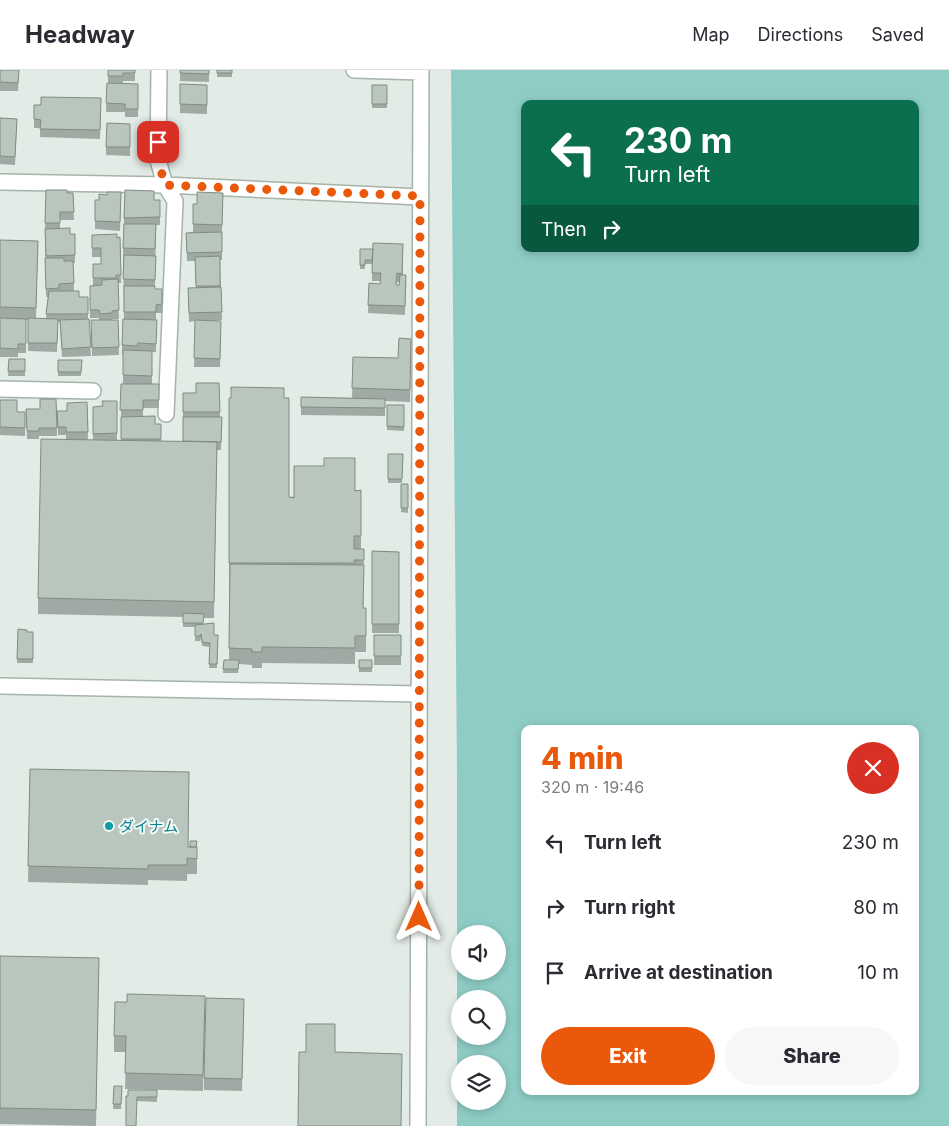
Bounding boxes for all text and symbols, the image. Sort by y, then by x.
text: Headway [25,20,135,49]
text: Map [692,24,730,45]
text: Directions [758,24,843,45]
text: Saved [871,24,924,45]
text: 230 m [624,119,732,161]
icon: left [541,120,606,185]
pin [137,121,179,163]
icon: arrive [144,128,172,156]
text: Turn left [624,161,710,187]
icon: right [597,215,625,243]
text: Then [541,218,587,241]
text: 4 min [541,740,624,776]
button: close [847,742,899,794]
text: 320 m · 19:46 [541,777,644,797]
place label: ダイナム [119,817,178,836]
marker: ダイナム [103,820,115,832]
icon: left [541,829,569,857]
text: Turn left [584,831,662,854]
text: 230 m [842,831,899,854]
position arrow [392,890,444,942]
icon: right [541,894,569,922]
text: Turn right [584,896,675,919]
text: 80 m [853,896,899,919]
map controls [451,925,506,1110]
button: sound [451,925,506,980]
icon: arrive [541,959,569,987]
text: Arrive at destination [584,961,773,984]
text: 10 m [857,961,899,984]
button: search [451,990,506,1045]
button: Exit [541,1027,715,1085]
button: Share [725,1027,899,1085]
button: layers [451,1055,506,1110]

